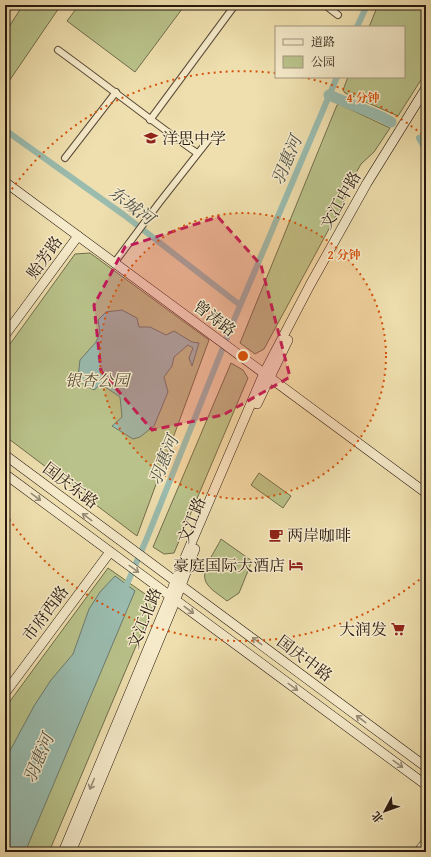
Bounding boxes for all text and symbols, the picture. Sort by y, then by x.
legend [275,26,405,78]
text: 道路 [311,33,335,50]
text: 公园 [311,53,335,70]
text: 4 分钟 [347,89,379,106]
place label: 洋思中学 [162,126,226,150]
water label: 羽惠河 [265,129,309,188]
school or university icon: 洋思中学 [143,130,159,146]
street label: 文江中路 [314,166,366,234]
water label: 东城河 [104,180,162,232]
street label: 贻芳路 [20,231,68,283]
text: 2 分钟 [328,246,360,263]
street label: 曾涛路 [189,294,241,342]
centre of rings [236,349,250,363]
park label: 银杏公园 [65,368,132,392]
water label: 羽惠河 [142,429,185,488]
street label: 国庆东路 [38,456,104,514]
one-way arrow [31,493,42,501]
street label: 文江路 [171,493,211,547]
one-way arrow [82,512,93,521]
place label: 两岸咖啡 [287,523,351,547]
cafe icon: 两岸咖啡 [268,527,284,543]
place label: 豪庭国际大酒店 [173,553,285,577]
hotel icon: 豪庭国际大酒店 [288,557,304,573]
one-way arrow [128,565,139,573]
street label: 市府西路 [16,580,74,646]
street label: 文江北路 [121,584,167,652]
one-way arrow [183,606,194,614]
place label: 大润发 [339,617,387,641]
supermarket icon: 大润发 [390,621,406,637]
street label: 国庆中路 [272,629,338,687]
one-way arrow [251,637,262,645]
one-way arrow [288,683,299,691]
one-way arrow [356,715,367,723]
water label: 羽惠河 [17,727,61,786]
one-way arrow [392,760,403,769]
one-way arrow [88,777,95,789]
north arrow [365,791,405,831]
text: 北 [368,808,387,827]

